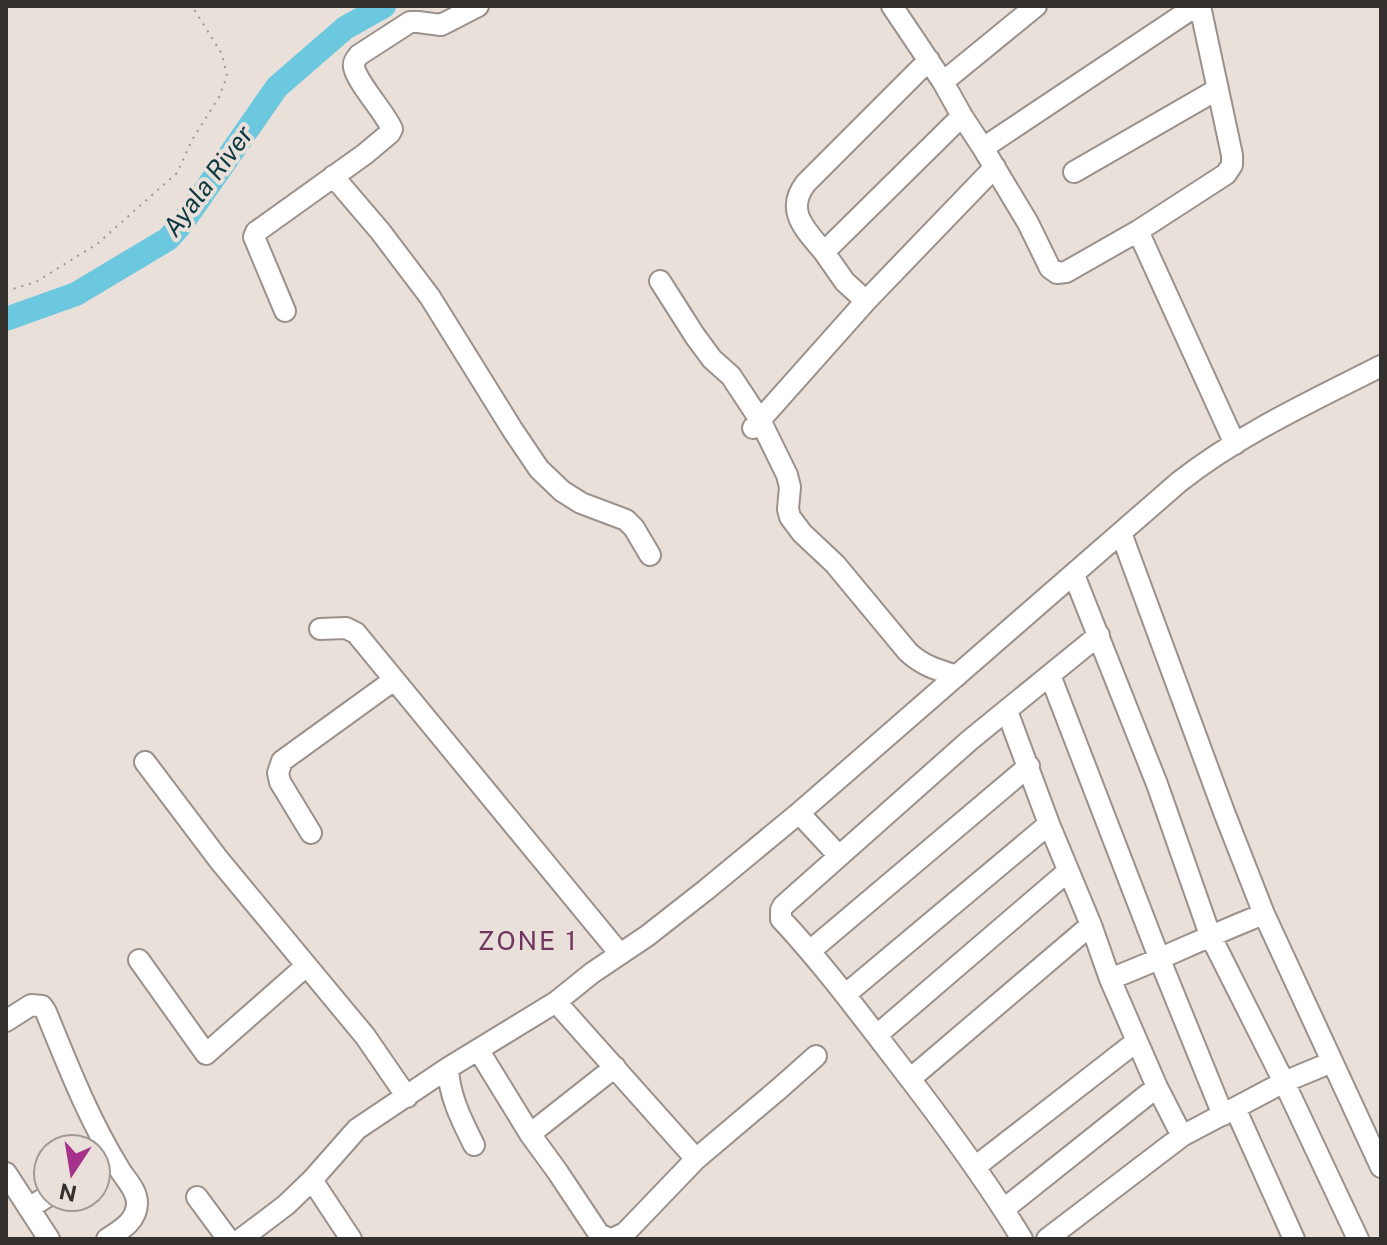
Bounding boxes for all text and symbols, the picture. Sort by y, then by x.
water label: Ayala River [156,119,259,242]
district label: ZONE 1 [478,925,578,956]
north arrow [32,1133,112,1213]
text: N [57,1178,79,1207]

